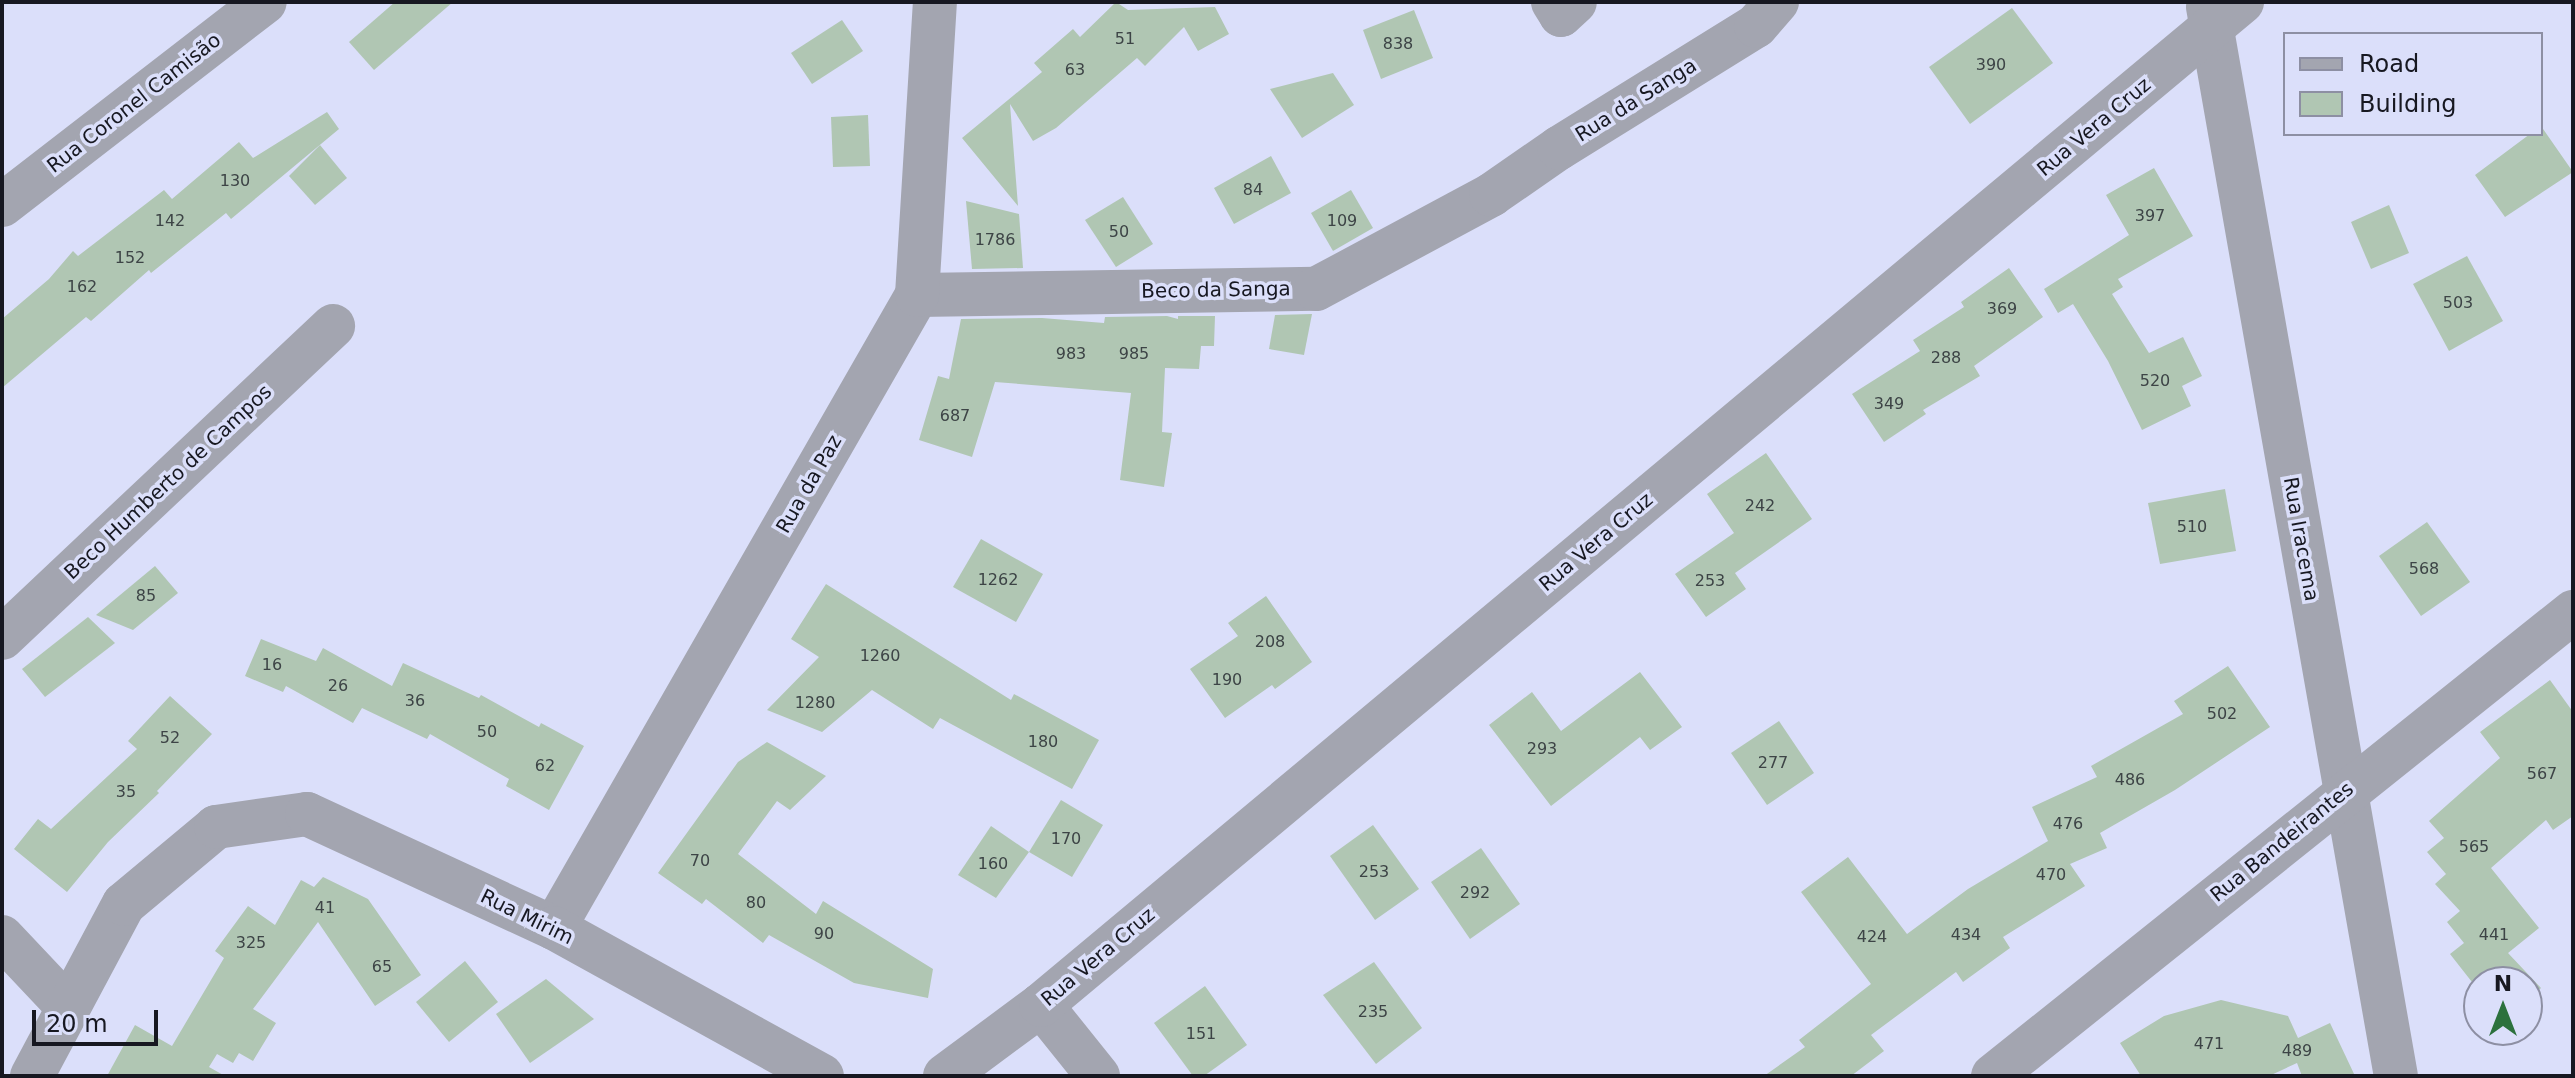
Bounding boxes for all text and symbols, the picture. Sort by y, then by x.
street label: Rua Coronel Camisão [42,28,226,178]
house number: 51 [1115,29,1135,49]
legend [2283,32,2543,136]
house number: 838 [1383,34,1413,54]
text: Road [2359,50,2419,78]
street label: Rua da Sanga [1571,53,1701,147]
house number: 390 [1976,55,2006,75]
house number: 63 [1065,60,1085,80]
street label: Rua Vera Cruz [2032,73,2156,181]
text: Building [2359,90,2456,118]
house number: 130 [220,171,250,191]
house number: 84 [1243,180,1263,200]
house number: 397 [2135,206,2165,226]
house number: 142 [155,211,185,231]
house number: 109 [1327,211,1357,231]
house number: 50 [1109,222,1129,242]
house number: 1786 [975,230,1015,250]
house number: 152 [115,248,145,268]
house number: 162 [67,277,97,297]
street label: Beco da Sanga [1141,277,1291,303]
house number: 503 [2443,293,2473,313]
house number: 369 [1987,299,2017,319]
house number: 983 [1056,344,1086,364]
house number: 985 [1119,344,1149,364]
house number: 288 [1931,348,1961,368]
house number: 520 [2140,371,2170,391]
street label: Beco Humberto de Campos [59,379,277,585]
house number: 349 [1874,394,1904,414]
house number: 687 [940,406,970,426]
street label: Rua da Paz [771,431,847,537]
street label: Rua Iracema [2278,475,2324,603]
street label: Rua Vera Cruz [1534,488,1658,596]
house number: 242 [1745,496,1775,516]
house number: 510 [2177,517,2207,537]
house number: 568 [2409,559,2439,579]
house number: 1262 [978,570,1018,590]
house number: 253 [1695,571,1725,591]
house number: 85 [136,586,156,606]
house number: 208 [1255,632,1285,652]
house number: 1260 [860,646,900,666]
house number: 16 [262,655,282,675]
house number: 190 [1212,670,1242,690]
house number: 26 [328,676,348,696]
house number: 36 [405,691,425,711]
house number: 1280 [795,693,835,713]
house number: 502 [2207,704,2237,724]
house number: 50 [477,722,497,742]
house number: 52 [160,728,180,748]
house number: 180 [1028,732,1058,752]
house number: 293 [1527,739,1557,759]
house number: 277 [1758,753,1788,773]
house number: 62 [535,756,555,776]
house number: 567 [2527,764,2557,784]
house number: 486 [2115,770,2145,790]
street label: Rua Bandeirantes [2206,777,2358,907]
house number: 35 [116,782,136,802]
house number: 476 [2053,814,2083,834]
house number: 170 [1051,829,1081,849]
house number: 565 [2459,837,2489,857]
house number: 70 [690,851,710,871]
house number: 160 [978,854,1008,874]
house number: 253 [1359,862,1389,882]
house number: 470 [2036,865,2066,885]
house number: 292 [1460,883,1490,903]
street label: Rua Mirim [477,884,577,950]
house number: 80 [746,893,766,913]
house number: 41 [315,898,335,918]
street label: Rua Vera Cruz [1036,903,1160,1011]
house number: 90 [814,924,834,944]
house number: 434 [1951,925,1981,945]
house number: 441 [2479,925,2509,945]
house number: 424 [1857,927,1887,947]
house number: 325 [236,933,266,953]
house number: 65 [372,957,392,977]
north arrow [2463,966,2543,1046]
text: N [2494,971,2512,996]
scale bar [36,994,162,1044]
house number: 235 [1358,1002,1388,1022]
text: 20 m [46,1010,108,1038]
house number: 151 [1186,1024,1216,1044]
house number: 471 [2194,1034,2224,1054]
house number: 489 [2282,1041,2312,1061]

